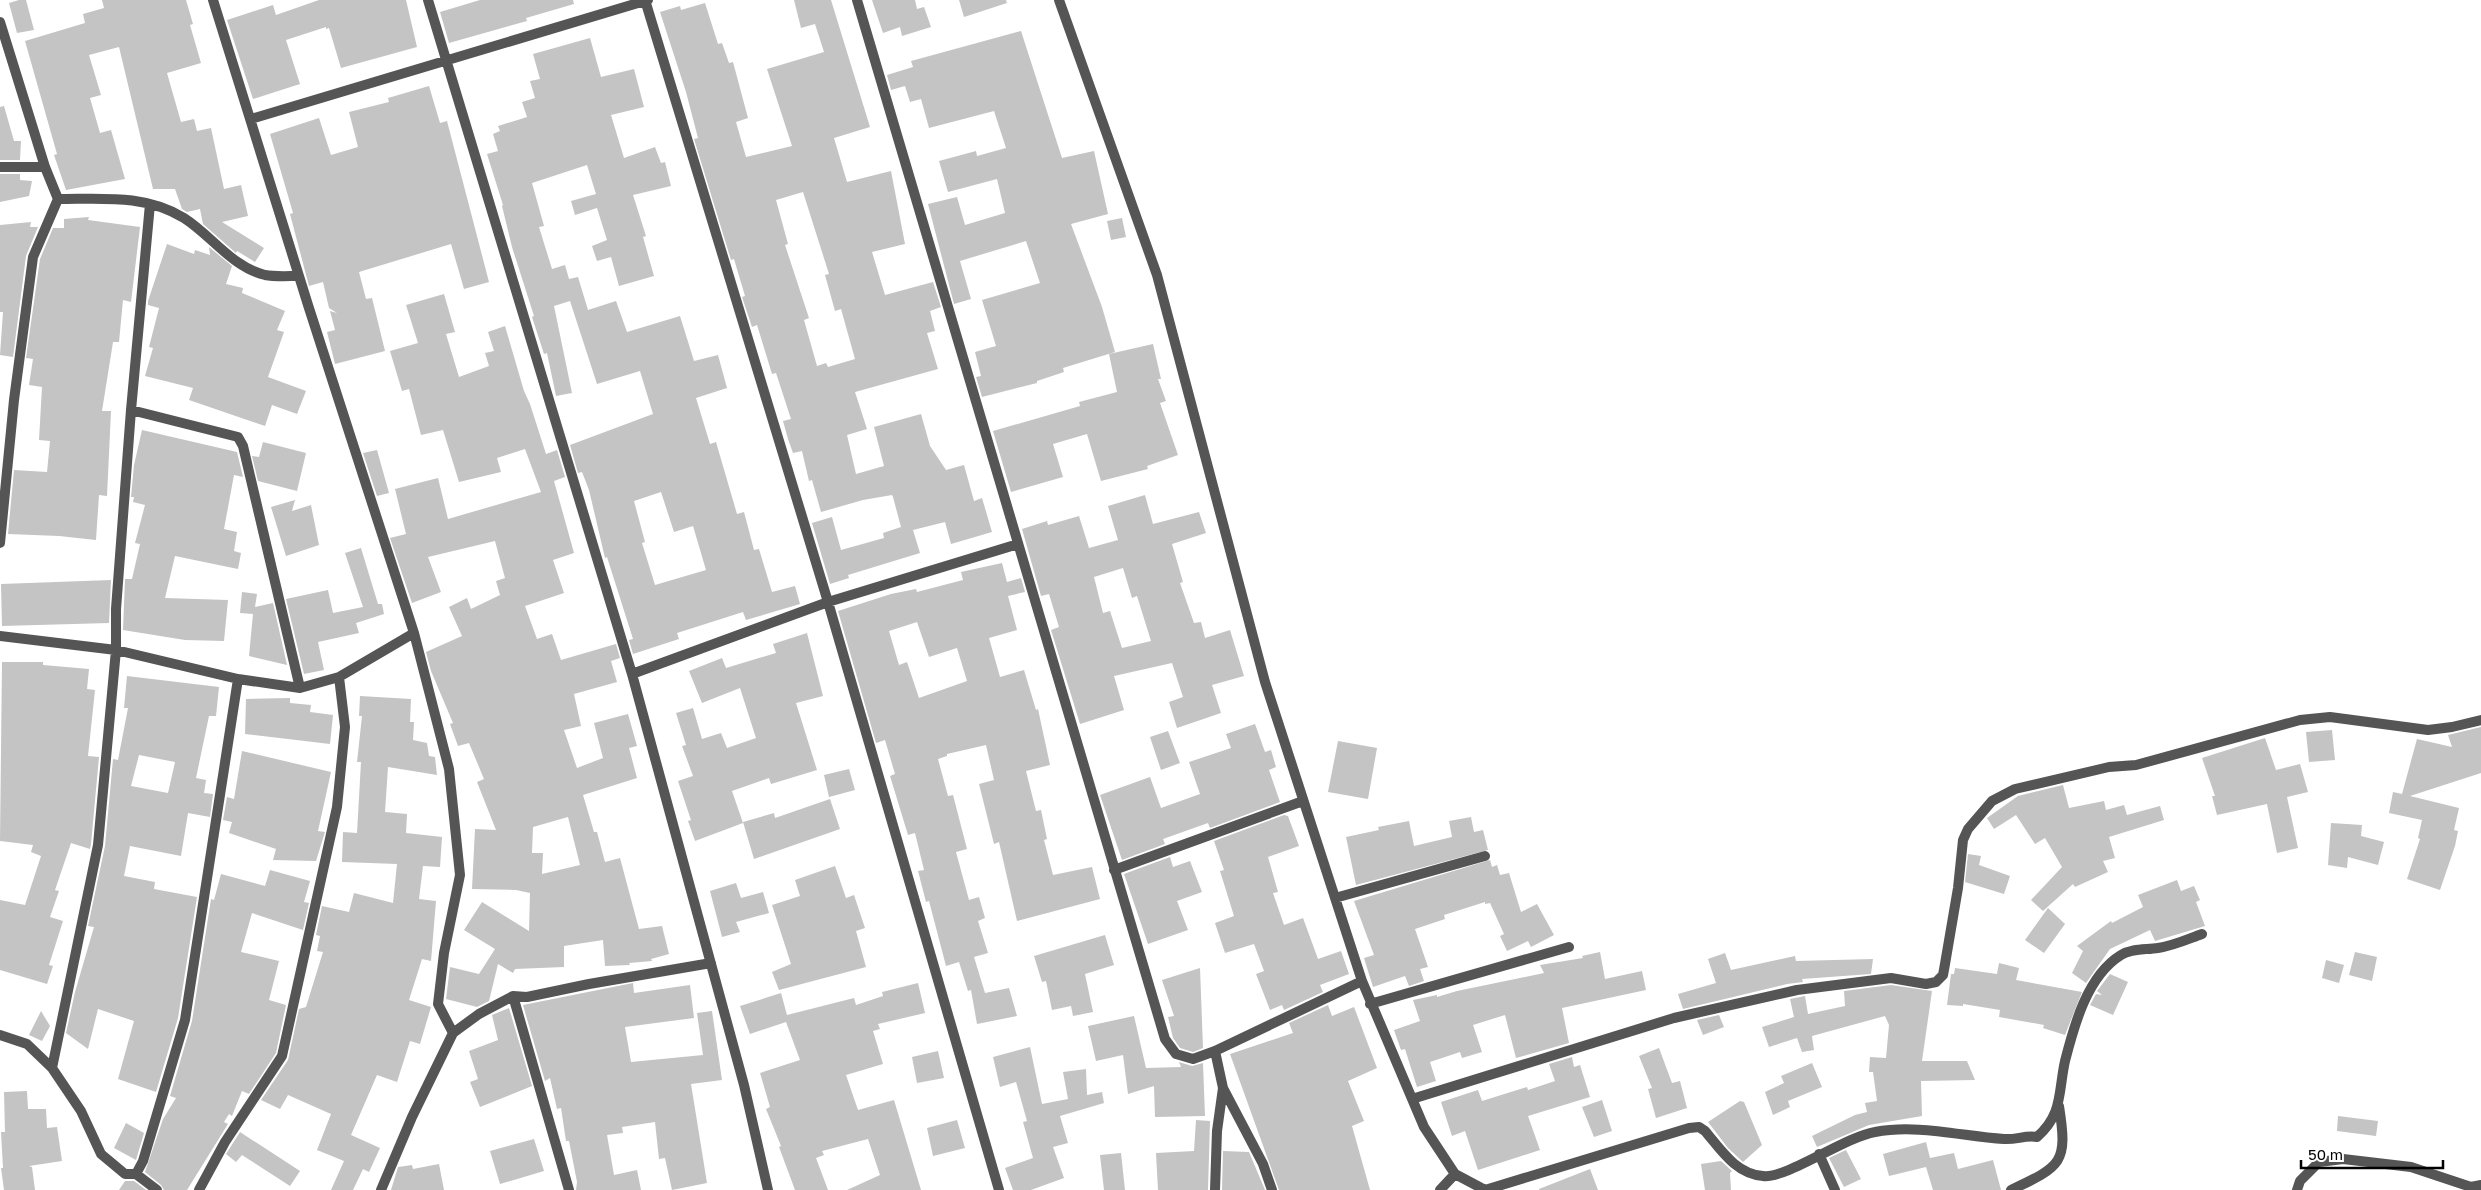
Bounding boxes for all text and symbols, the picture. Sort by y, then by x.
scale bar [2301,1138,2444,1170]
text: 50 m [2308,1145,2343,1163]

